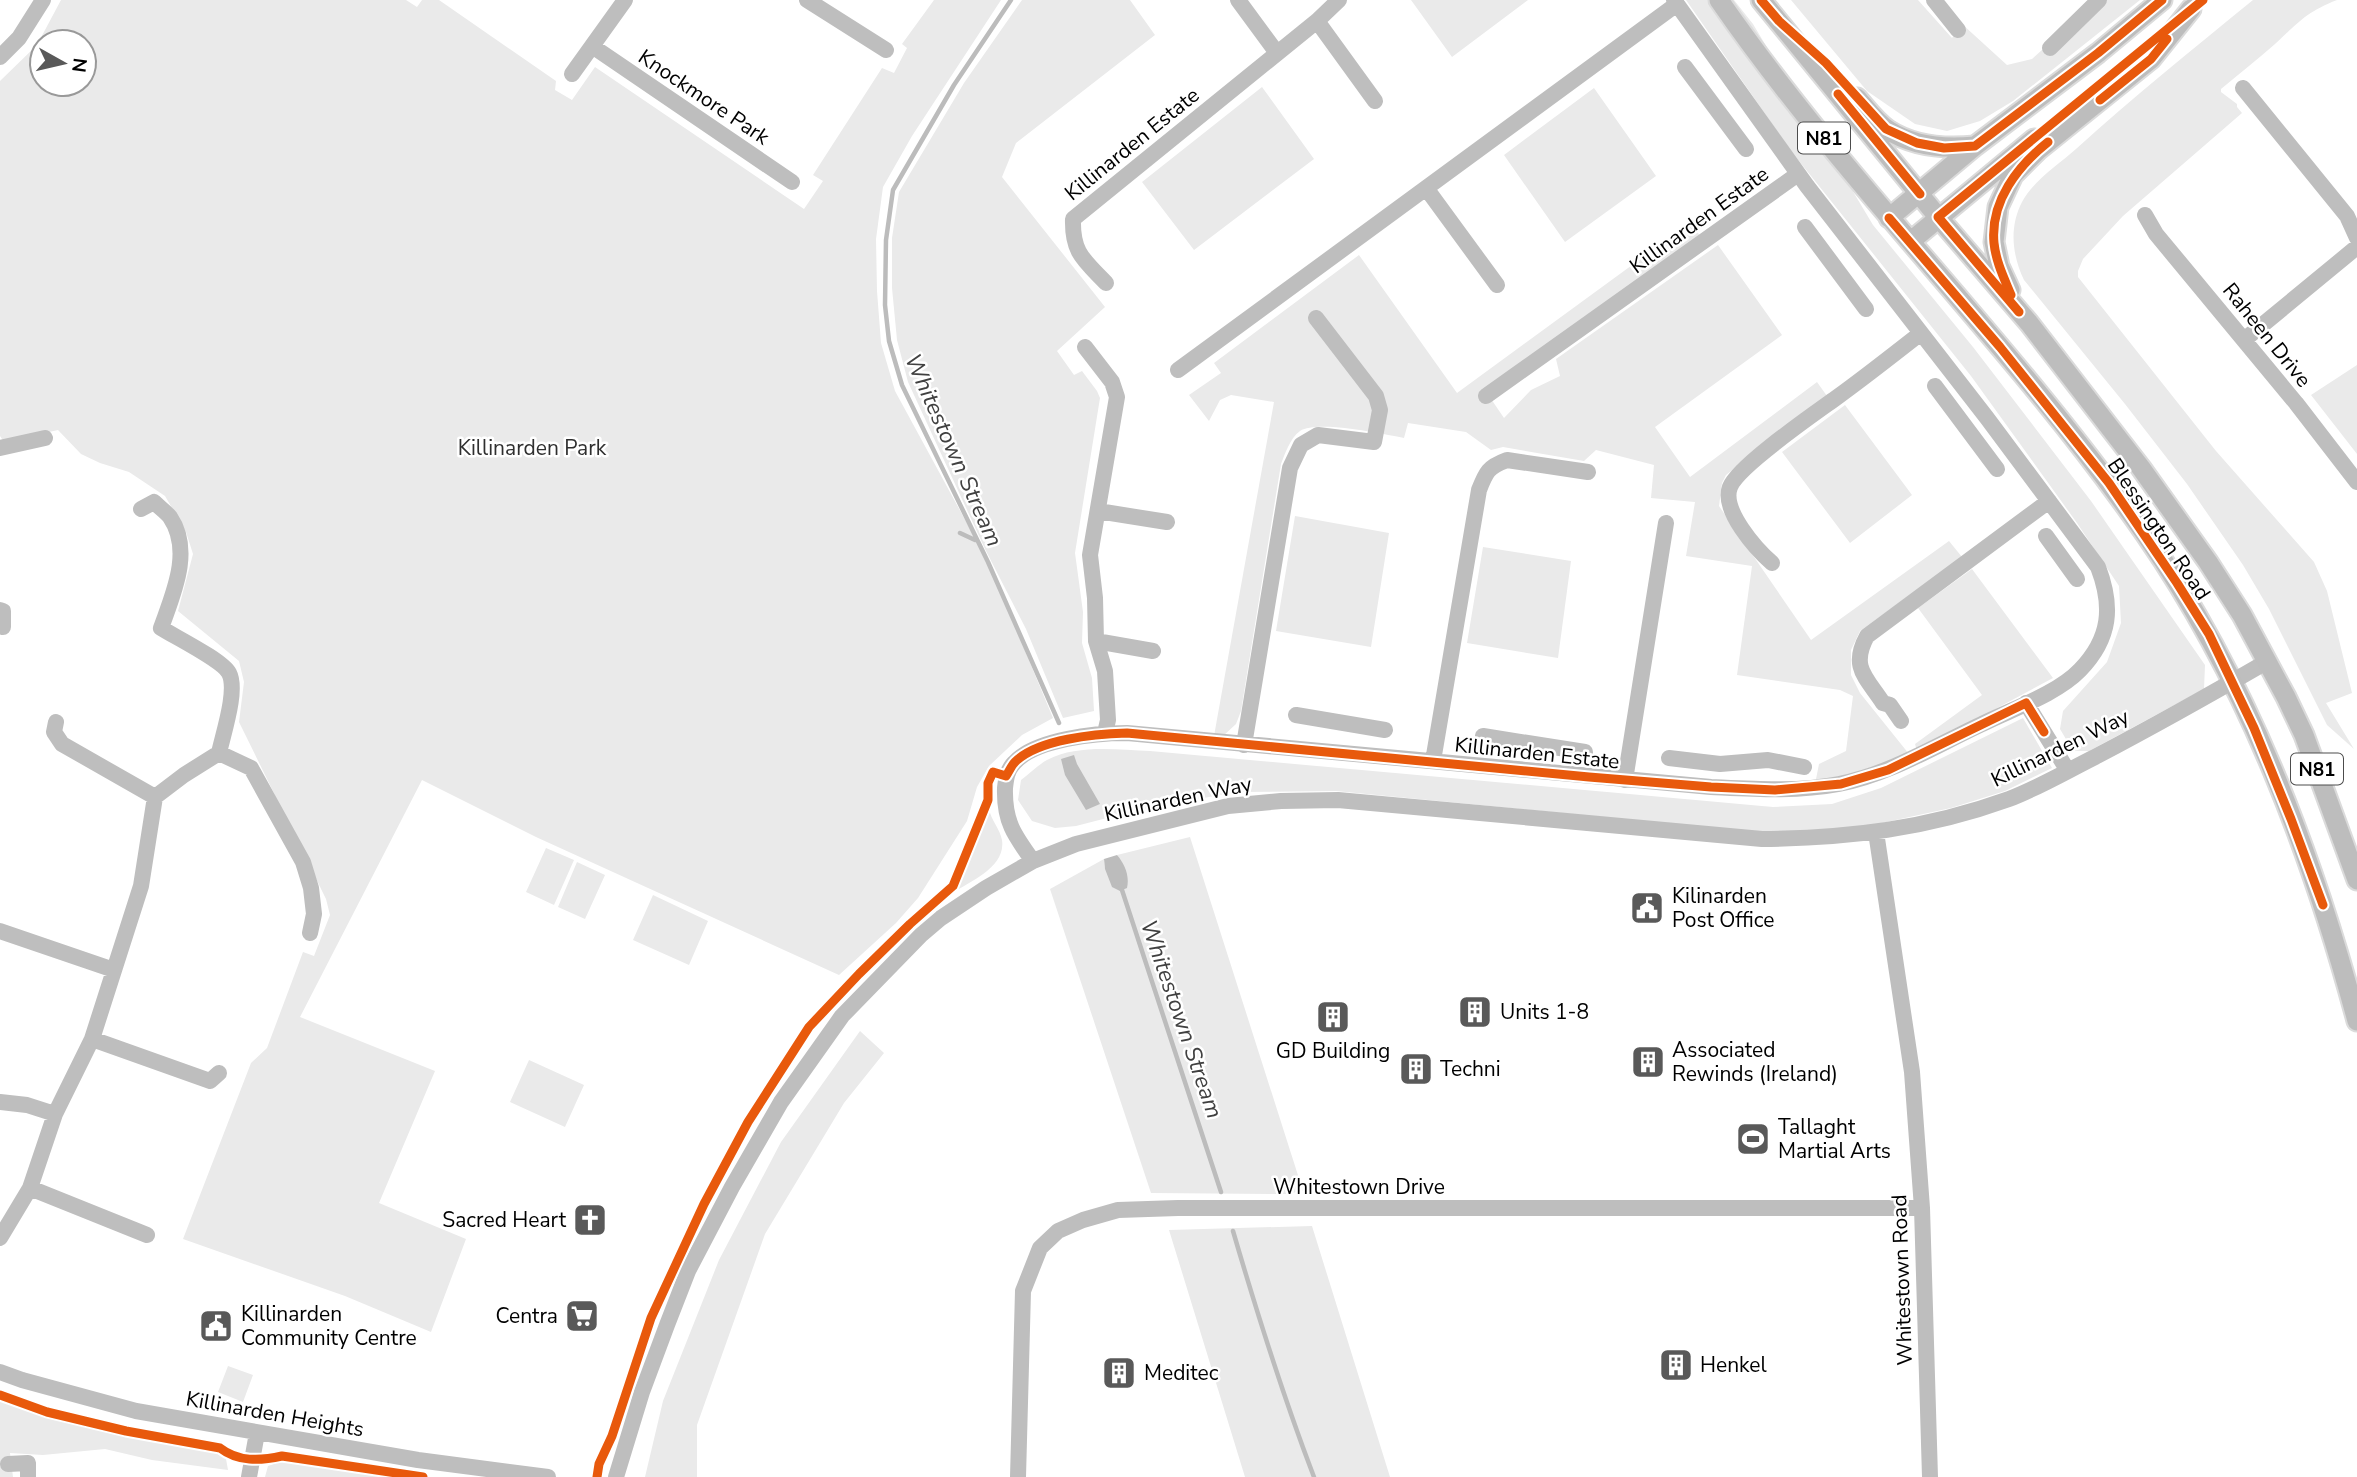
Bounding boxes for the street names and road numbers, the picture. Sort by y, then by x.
street label: Knockmore Park [633,43,775,152]
street label: Killinarden Estate [1059,81,1205,207]
road number: N81 [1798,122,1850,154]
street label: Killinarden Estate [1624,160,1774,280]
street label: Raheen Drive [2216,277,2318,393]
street label: Blessington Road [2101,452,2217,606]
street label: Killinarden Way [1986,702,2134,794]
street label: Killinarden Estate [1453,730,1621,776]
road number: N81 [2291,754,2343,784]
street label: Killinarden Way [1102,770,1255,828]
street label: Whitestown Drive [1273,1173,1445,1201]
street label: Whitestown Road [1885,1194,1919,1366]
street label: Killinarden Heights [184,1385,366,1443]

